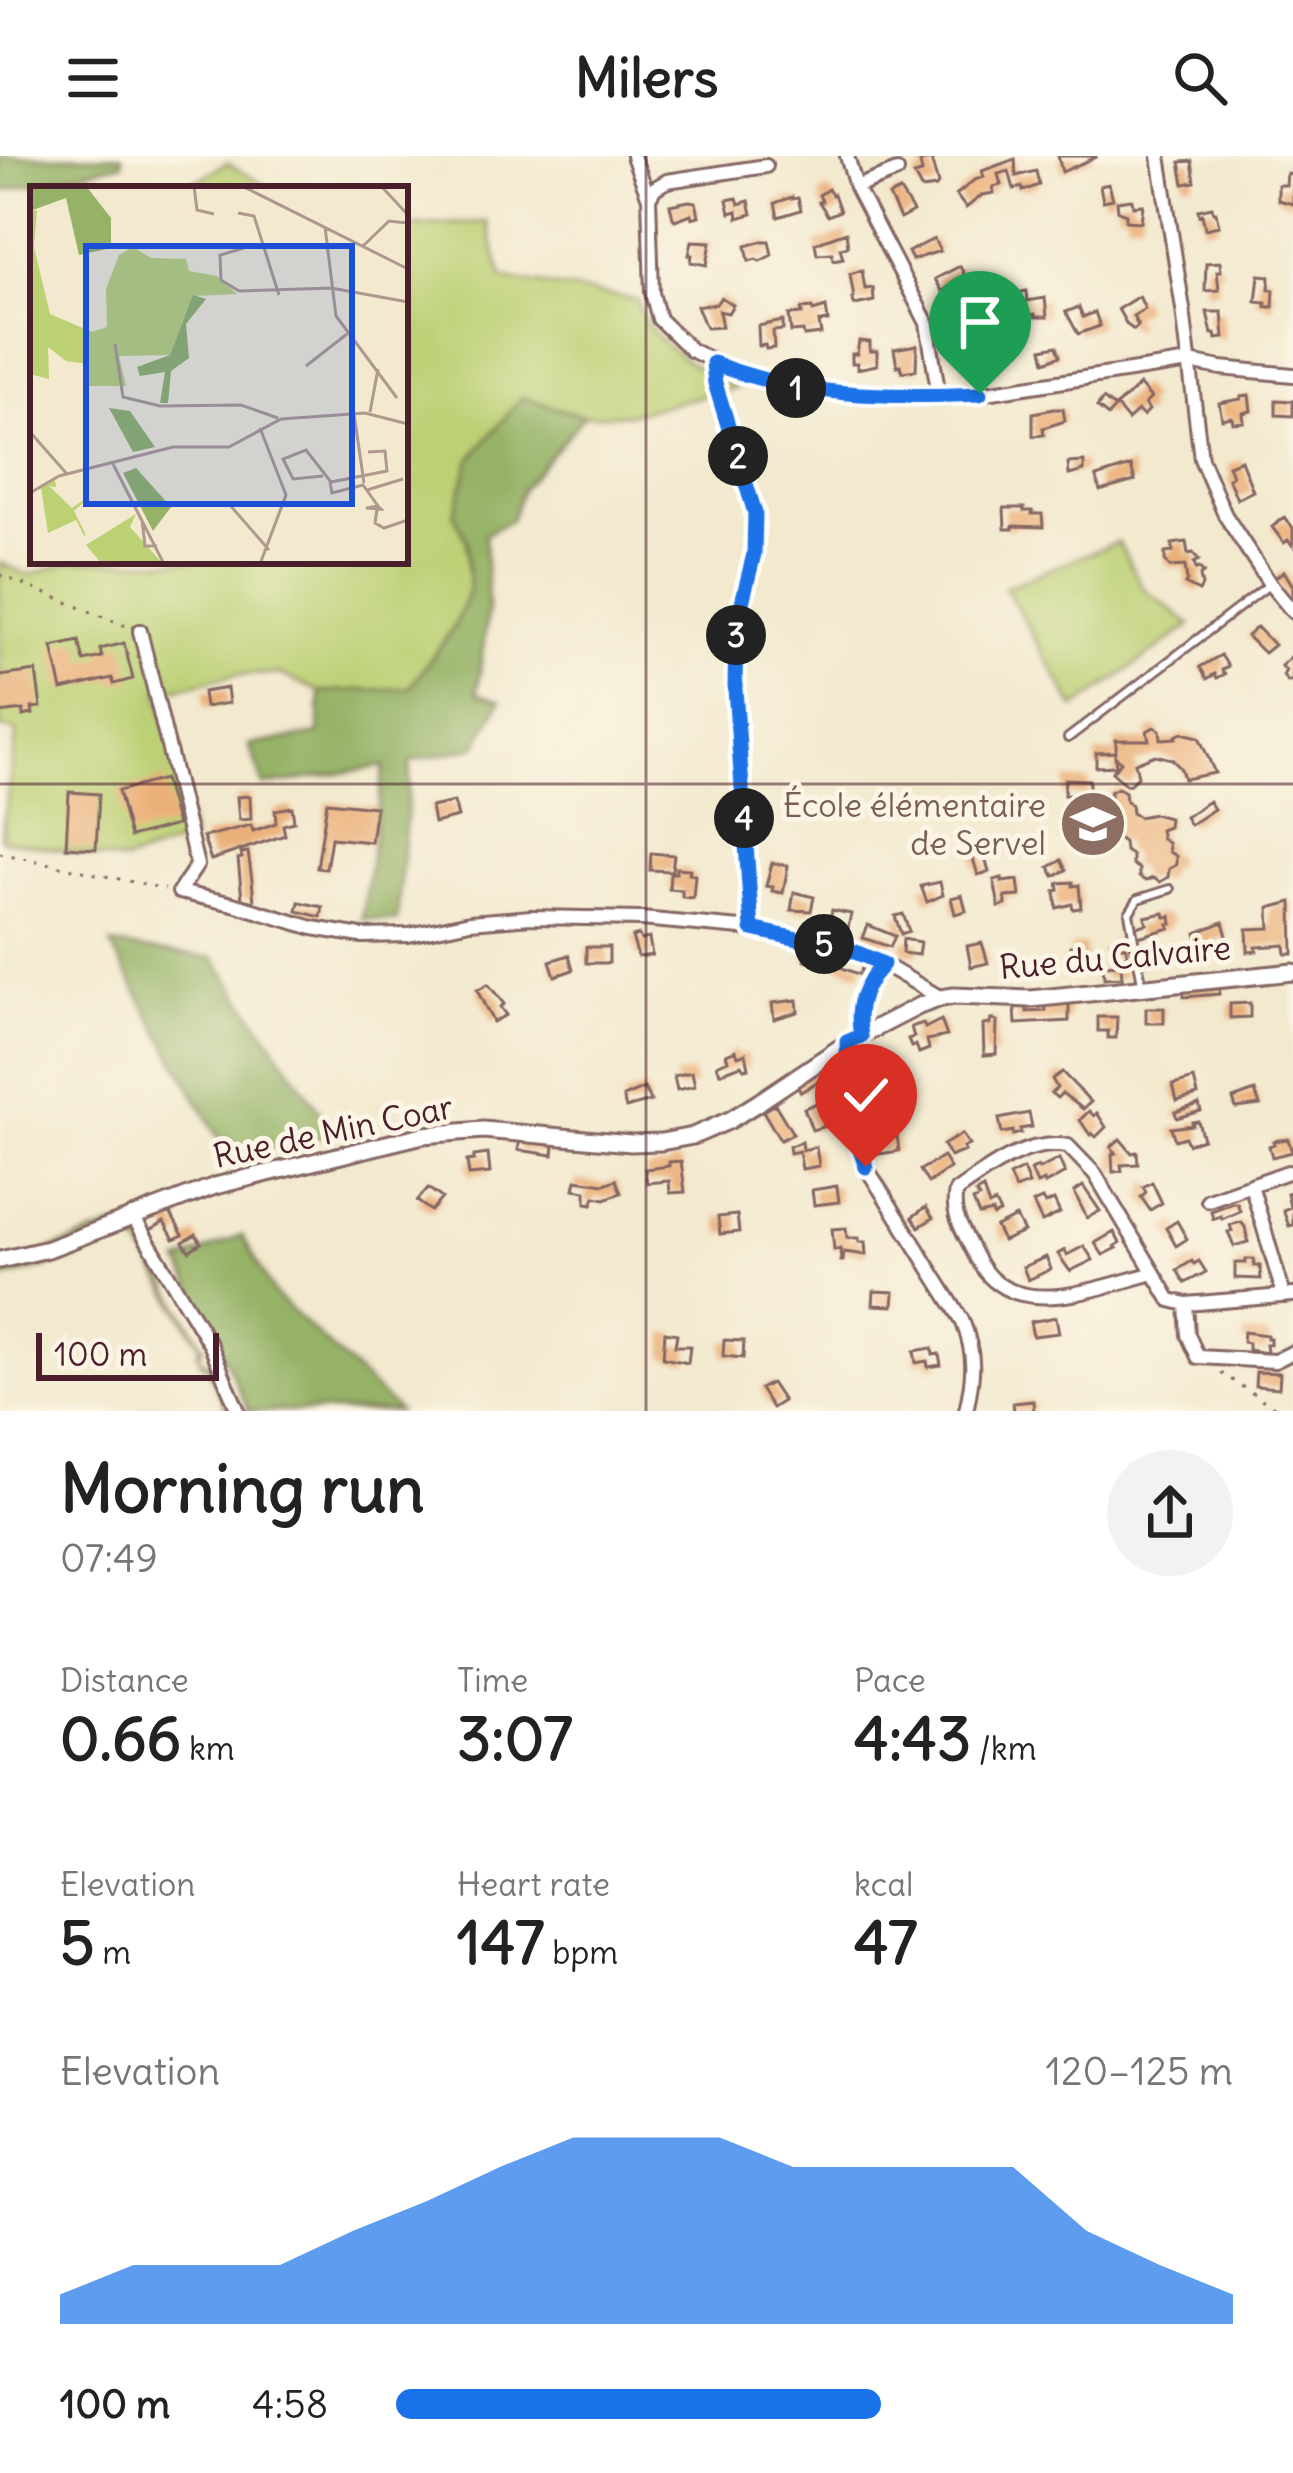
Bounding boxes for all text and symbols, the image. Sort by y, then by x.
text: Milers [575,44,718,112]
icon: menu [60,45,126,111]
icon: search [1167,45,1233,111]
inset map [30,186,408,564]
pin [929,271,1031,394]
icon: arrive [947,289,1013,355]
pin: 1 [766,358,826,418]
text: 1 [789,367,803,409]
pin: 2 [708,426,768,486]
text: 2 [729,435,747,477]
pin: 3 [706,605,766,665]
text: 3 [727,614,745,656]
place label: École élémentaire de Servel [783,784,1046,864]
pin: 4 [714,788,774,848]
school or university icon: École élémentaire de Servel [1058,789,1128,859]
text: 4 [734,797,754,839]
pin: 5 [794,914,854,974]
text: 5 [815,923,833,965]
street label: Rue du Calvaire [998,926,1232,988]
pin [815,1044,917,1167]
icon: check [833,1062,899,1128]
street label: Rue de Min Coar [209,1085,457,1177]
scale bar [36,1327,219,1380]
text: 100 m [54,1333,147,1375]
text: Morning run [60,1447,424,1530]
button: share [1107,1450,1233,1576]
text: 07:49 [60,1534,158,1583]
text: Distance [60,1659,189,1701]
text: Time [457,1659,528,1701]
text: Pace [854,1659,926,1701]
text: 0.66 [60,1701,181,1776]
text: 3:07 [457,1701,573,1776]
text: 4:43 [854,1701,971,1776]
text: km [181,1727,235,1769]
text: /km [971,1727,1037,1769]
text: Elevation [60,1863,195,1905]
text: Heart rate [457,1863,610,1905]
text: kcal [854,1863,913,1905]
text: 5 [60,1905,95,1980]
text: 147 [457,1905,544,1980]
text: 47 [854,1905,917,1980]
text: m [95,1931,131,1973]
text: bpm [544,1931,618,1973]
text: Elevation [60,2047,220,2096]
text: 120–125 m [1046,2047,1233,2096]
text: 100 m [60,2380,170,2429]
text: 4:58 [252,2380,328,2429]

